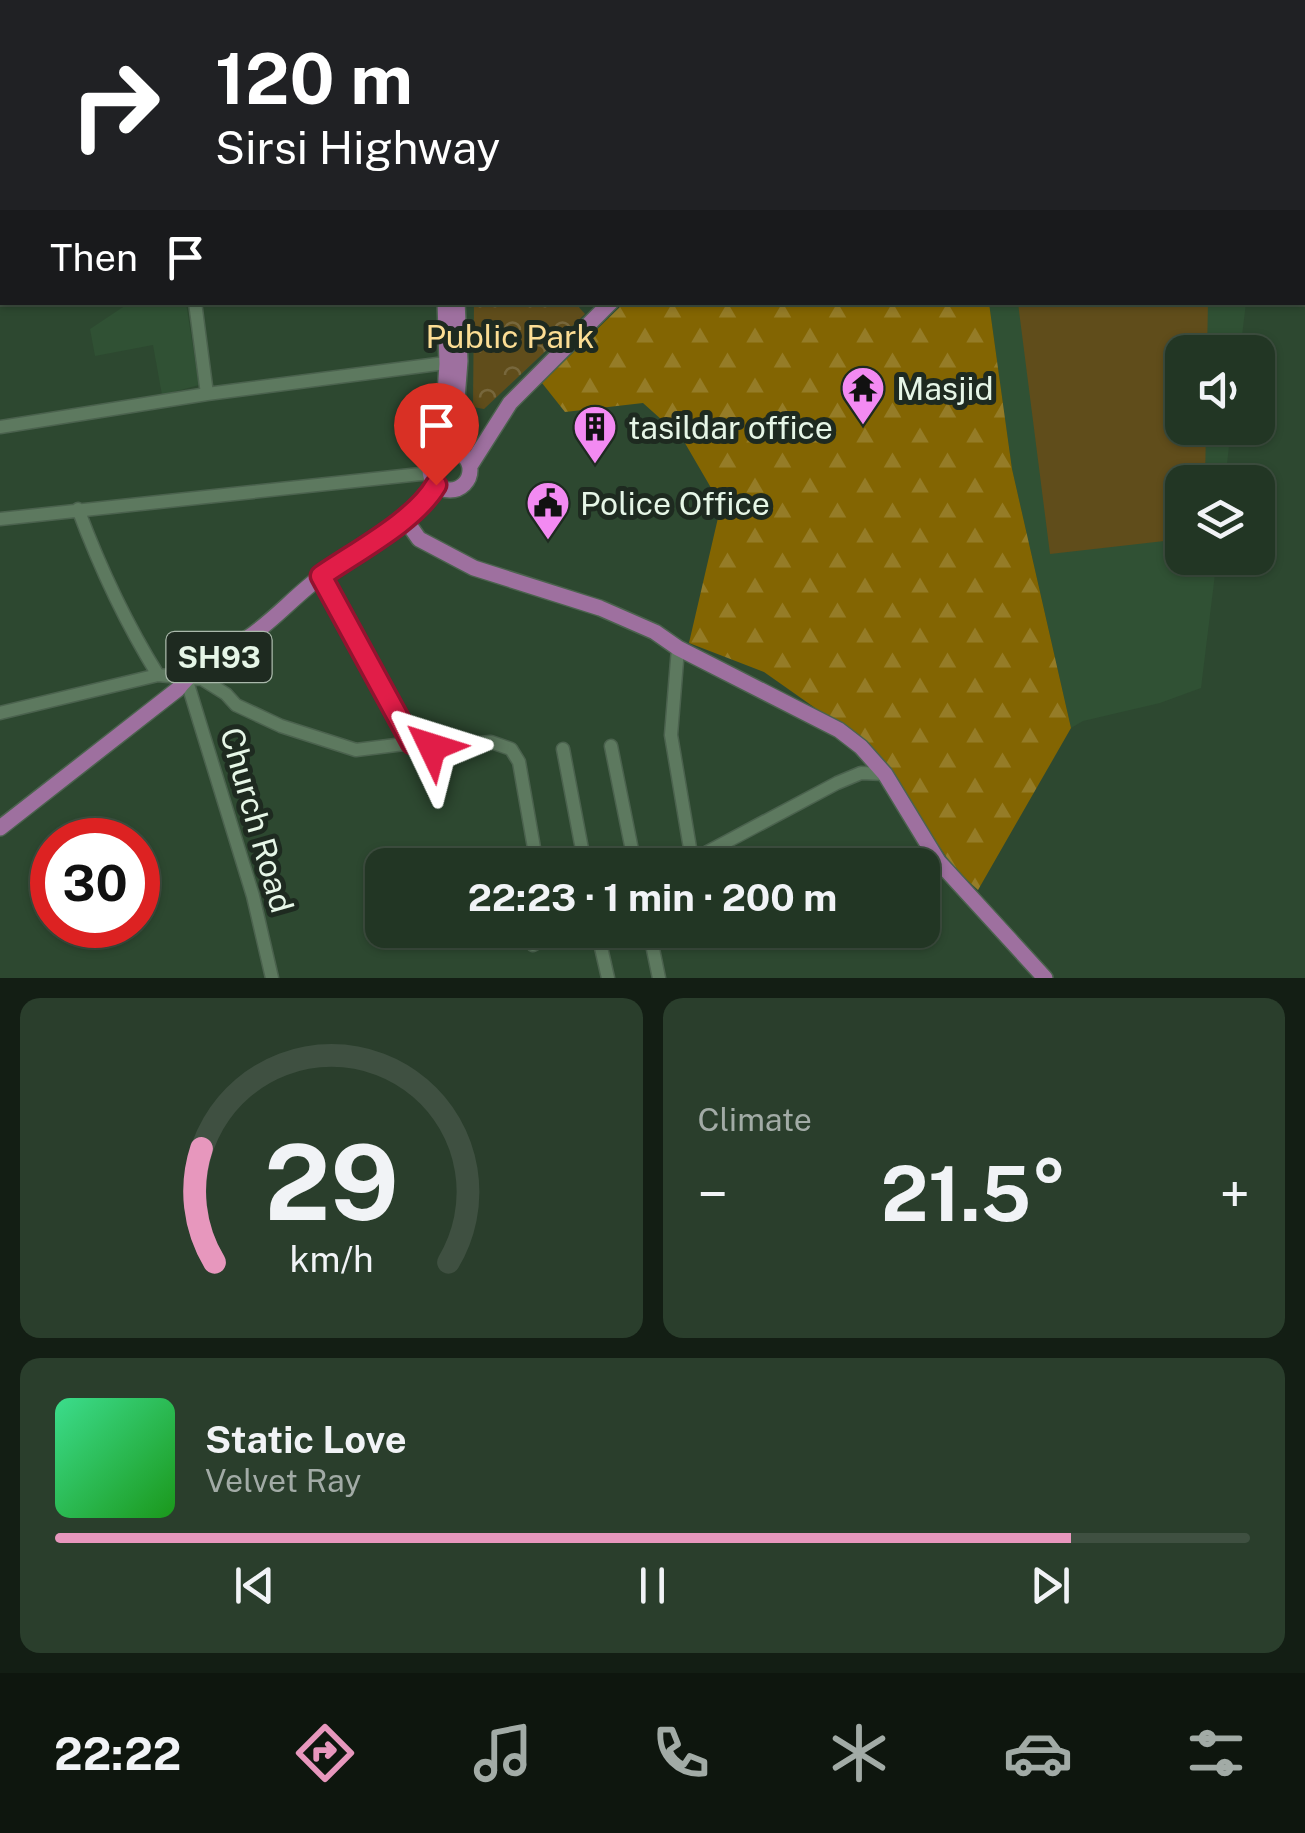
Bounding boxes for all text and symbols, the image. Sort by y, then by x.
text: 120 m [215,37,413,120]
icon: right [50,40,180,170]
text: Sirsi Highway [215,121,500,174]
icon: arrive [158,230,213,285]
text: Then [50,235,138,280]
park label: Public Park [426,318,594,355]
map controls [1165,335,1275,575]
button: sound [1165,335,1275,445]
temple icon: Masjid [840,365,886,426]
place label: Masjid [896,370,994,407]
pin [394,383,479,486]
icon: arrive [409,398,464,453]
building icon: tasildar office [572,404,618,465]
place label: tasildar office [628,409,833,446]
button: layers [1165,465,1275,575]
public building icon: Police Office [525,480,571,541]
place label: Police Office [580,485,770,522]
road number: SH93 [166,632,272,682]
position arrow [380,695,484,799]
street label: Church Road [213,723,301,917]
speed limit sign: 30 [30,818,160,948]
text: 22:23 · 1 min · 200 m [468,875,837,920]
text: Climate [698,1101,812,1138]
text: 29 [264,1121,399,1243]
text: 21.5° [881,1150,1067,1238]
text: − [698,1162,728,1226]
text: + [1220,1162,1250,1226]
text: km/h [289,1238,373,1280]
text: Static Love [205,1417,407,1462]
text: Velvet Ray [205,1462,361,1499]
icon: previous [227,1558,282,1613]
icon: pause [625,1558,680,1613]
icon: next [1023,1558,1078,1613]
icon: directions [290,1718,360,1788]
icon: music [468,1718,538,1788]
icon: phone [646,1718,716,1788]
icon: climate [824,1718,894,1788]
icon: car [1003,1718,1073,1788]
icon: filters [1181,1718,1251,1788]
text: 22:22 [54,1727,181,1780]

